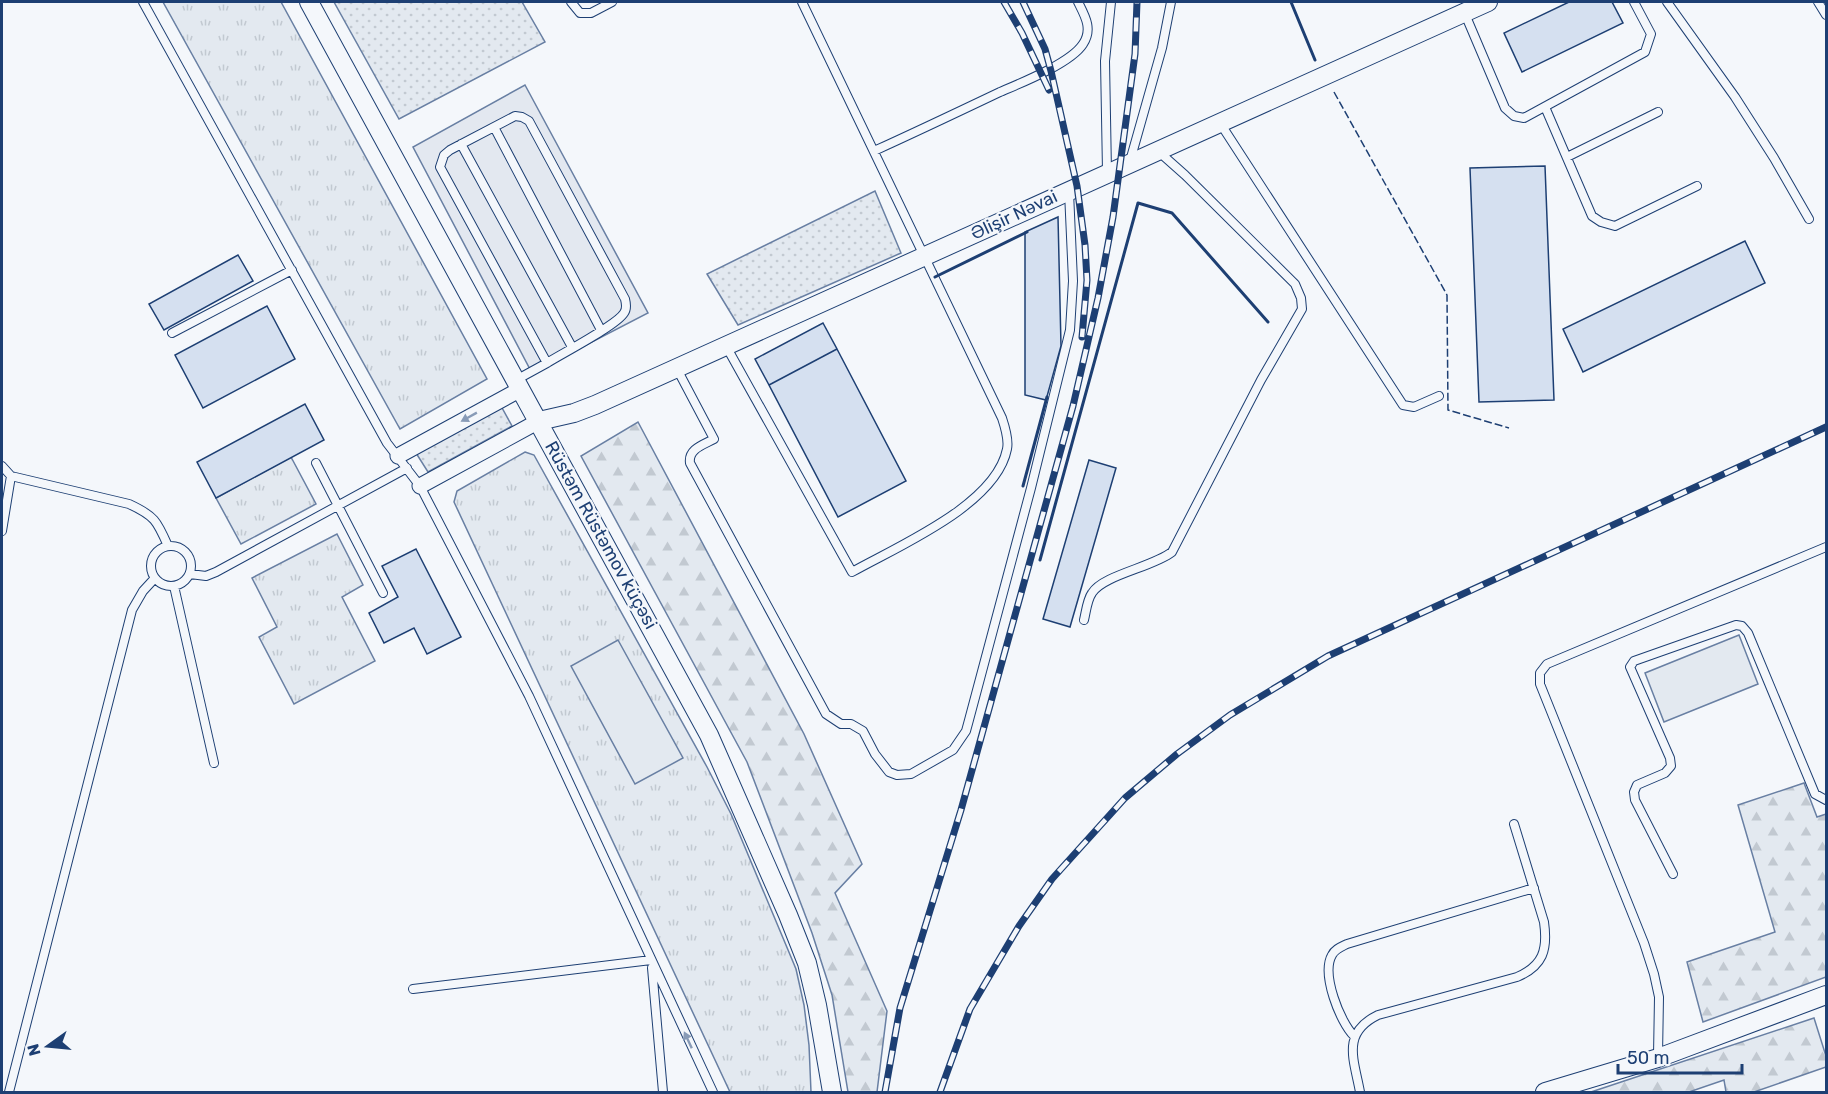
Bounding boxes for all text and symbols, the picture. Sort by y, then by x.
street label: Əlişir Nəvai [967,185,1061,245]
one-way arrow [461,412,478,422]
street label: Rüstəm Rüstəmov küçəsi [540,437,662,633]
north arrow [18,1016,78,1076]
one-way arrow [684,1031,693,1048]
scale bar [1618,1037,1742,1075]
text: N [23,1042,45,1058]
text: 50 m [1627,1047,1670,1069]

